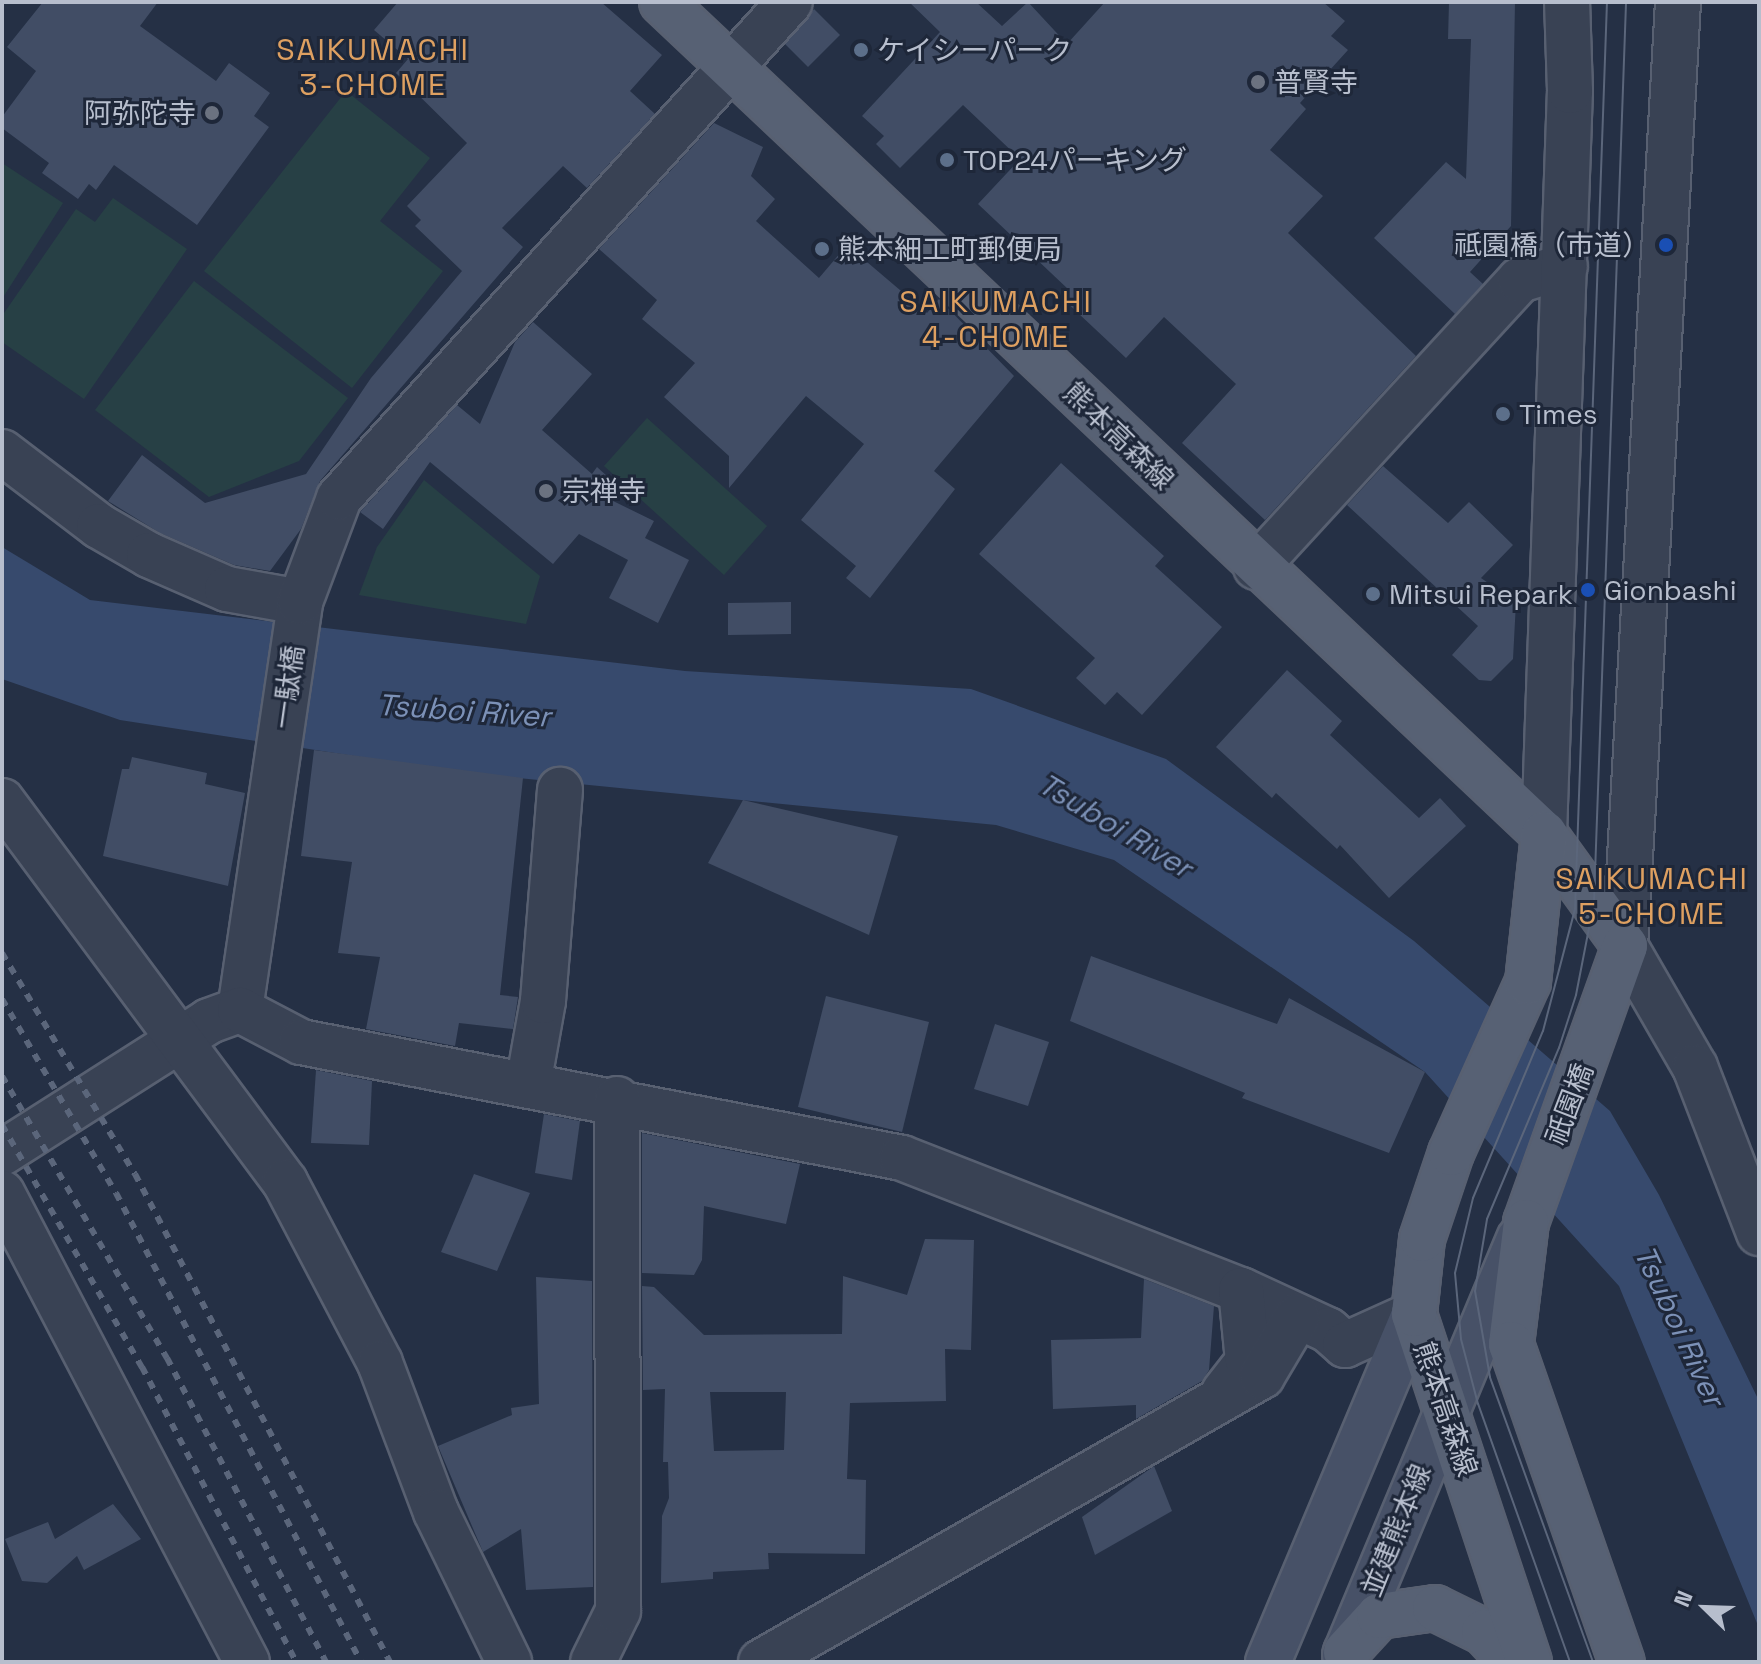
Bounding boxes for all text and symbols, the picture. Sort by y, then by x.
district label: SAIKUMACHI 3-CHOME [276,32,470,102]
place label: ケイシーパーク [877,33,1073,67]
marker: ケイシーパーク [852,41,870,59]
place label: 普賢寺 [1274,65,1358,99]
marker: 普賢寺 [1249,73,1267,91]
place label: 阿弥陀寺 [84,96,196,130]
marker: 阿弥陀寺 [203,104,221,122]
place label: TOP24パーキング [963,143,1188,177]
marker: TOP24パーキング [938,151,956,169]
place label: 祗園橋（市道） [1454,228,1650,262]
place label: 熊本細工町郵便局 [838,232,1062,266]
marker: 祗園橋（市道） [1657,236,1675,254]
marker: 熊本細工町郵便局 [813,240,831,258]
district label: SAIKUMACHI 4-CHOME [899,284,1093,354]
street label: 熊本高森線 [1057,375,1181,497]
place label: Times [1519,397,1597,431]
marker: Times [1494,405,1512,423]
place label: 宗禅寺 [562,474,646,508]
marker: 宗禅寺 [537,482,555,500]
place label: Gionbashi [1604,573,1737,607]
place label: Mitsui Repark [1389,577,1573,611]
marker: Gionbashi [1579,581,1597,599]
marker: Mitsui Repark [1364,585,1382,603]
street label: 一駄橋 [266,643,310,731]
water label: Tsuboi River [376,687,552,735]
water label: Tsuboi River [1032,766,1198,886]
district label: SAIKUMACHI 5-CHOME [1555,861,1749,932]
street label: 祇園橋 [1538,1059,1600,1149]
water label: Tsuboi River [1626,1240,1732,1412]
street label: 熊本高森線 [1407,1337,1485,1481]
street label: 並建熊本線 [1354,1459,1438,1601]
north arrow [1665,1568,1745,1648]
text: N [1667,1586,1699,1611]

